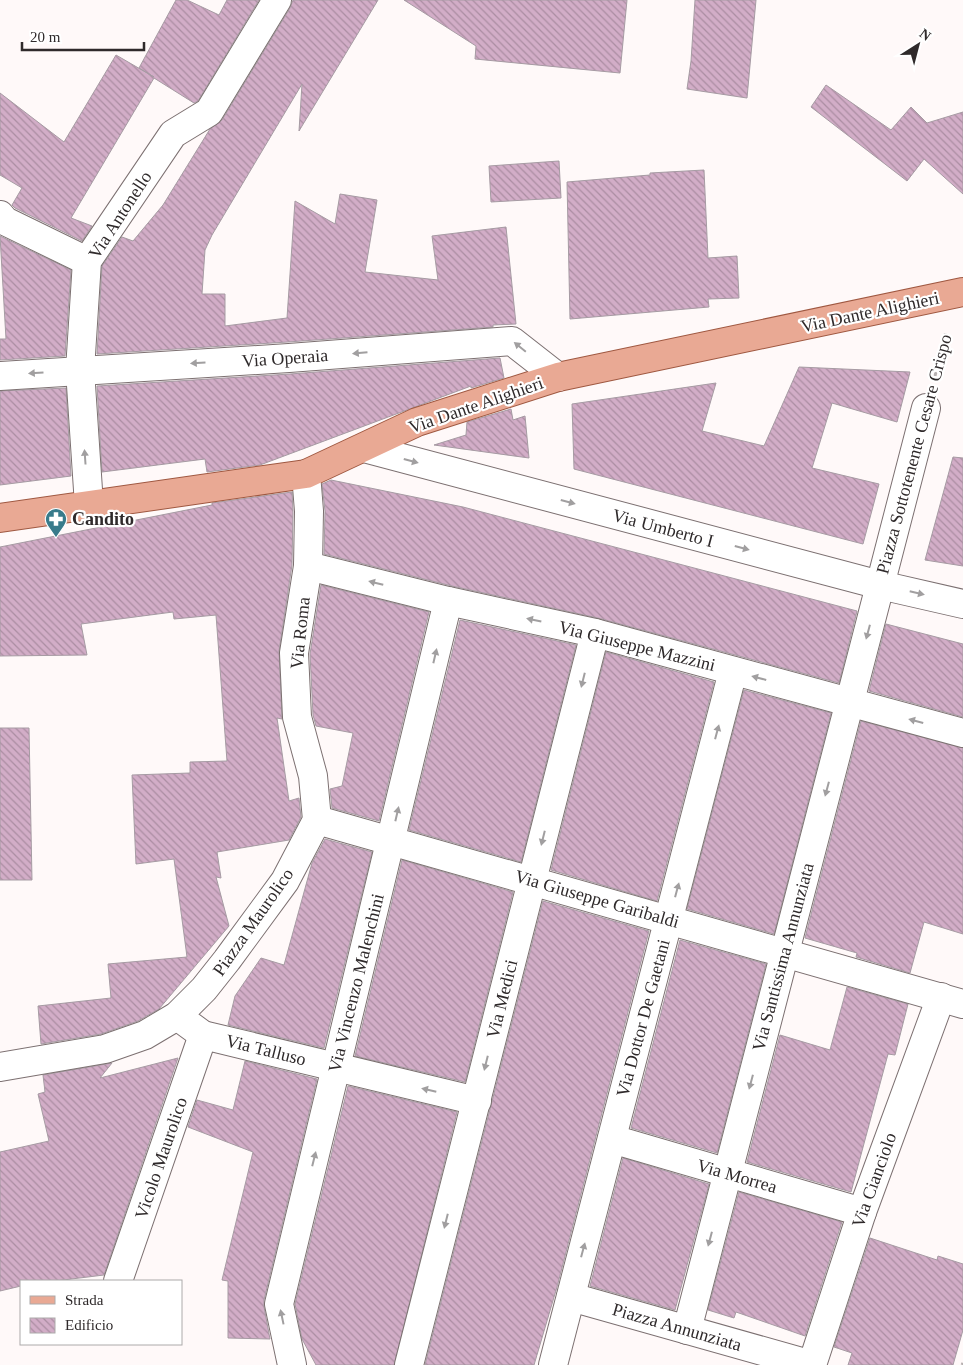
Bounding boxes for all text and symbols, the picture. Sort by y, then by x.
scale bar [22,20,145,52]
north arrow [893,20,943,70]
text: N [917,26,934,44]
text: 20 m [30,29,61,45]
street label: Via Antonello [84,167,156,263]
street label: Via Dante Alighieri [799,288,941,336]
street label: Piazza Sottotenente Cesare Crispo [872,332,956,576]
one-way arrow [513,342,526,352]
street label: Via Operaia [241,345,329,371]
one-way arrow [352,349,368,357]
one-way arrow [189,360,205,368]
one-way arrow [27,369,43,377]
street label: Via Dante Alighieri [406,373,546,437]
one-way arrow [81,449,89,465]
one-way arrow [404,457,419,465]
one-way arrow [561,499,576,507]
street label: Via Umberto I [610,505,716,551]
pharmacy icon: Candito [44,507,68,538]
place label: Candito [72,509,134,529]
one-way arrow [735,545,750,553]
one-way arrow [368,579,383,587]
one-way arrow [909,589,924,597]
street label: Via Roma [286,596,314,670]
one-way arrow [527,616,542,624]
street label: Via Giuseppe Mazzini [557,617,717,675]
one-way arrow [864,625,872,640]
one-way arrow [431,649,439,664]
one-way arrow [579,673,587,688]
one-way arrow [752,673,767,681]
one-way arrow [908,716,923,724]
one-way arrow [713,725,721,740]
one-way arrow [823,782,831,797]
one-way arrow [393,807,401,822]
one-way arrow [539,830,547,845]
street label: Via Santissima Annunziata [748,861,818,1053]
street label: Piazza Maurolico [209,864,297,980]
street label: Via Giuseppe Garibaldi [513,866,681,932]
one-way arrow [673,882,681,897]
street label: Via Vincenzo Malenchini [324,892,388,1074]
street label: Via Dottor De Gaetani [612,937,674,1099]
street label: Via Medici [483,958,521,1040]
street label: Via Talluso [224,1030,308,1070]
one-way arrow [482,1056,490,1071]
one-way arrow [747,1075,755,1090]
one-way arrow [422,1086,437,1094]
street label: Vicolo Maurolico [131,1095,191,1221]
street label: Via Cianciolo [848,1130,900,1230]
one-way arrow [310,1152,318,1167]
street label: Via Morrea [695,1155,779,1197]
one-way arrow [442,1213,450,1228]
one-way arrow [706,1232,714,1247]
one-way arrow [579,1243,587,1258]
legend [20,1280,182,1345]
text: Strada [65,1292,104,1308]
street label: Piazza Annunziata [610,1299,744,1355]
one-way arrow [278,1310,286,1325]
text: Edificio [65,1317,113,1333]

